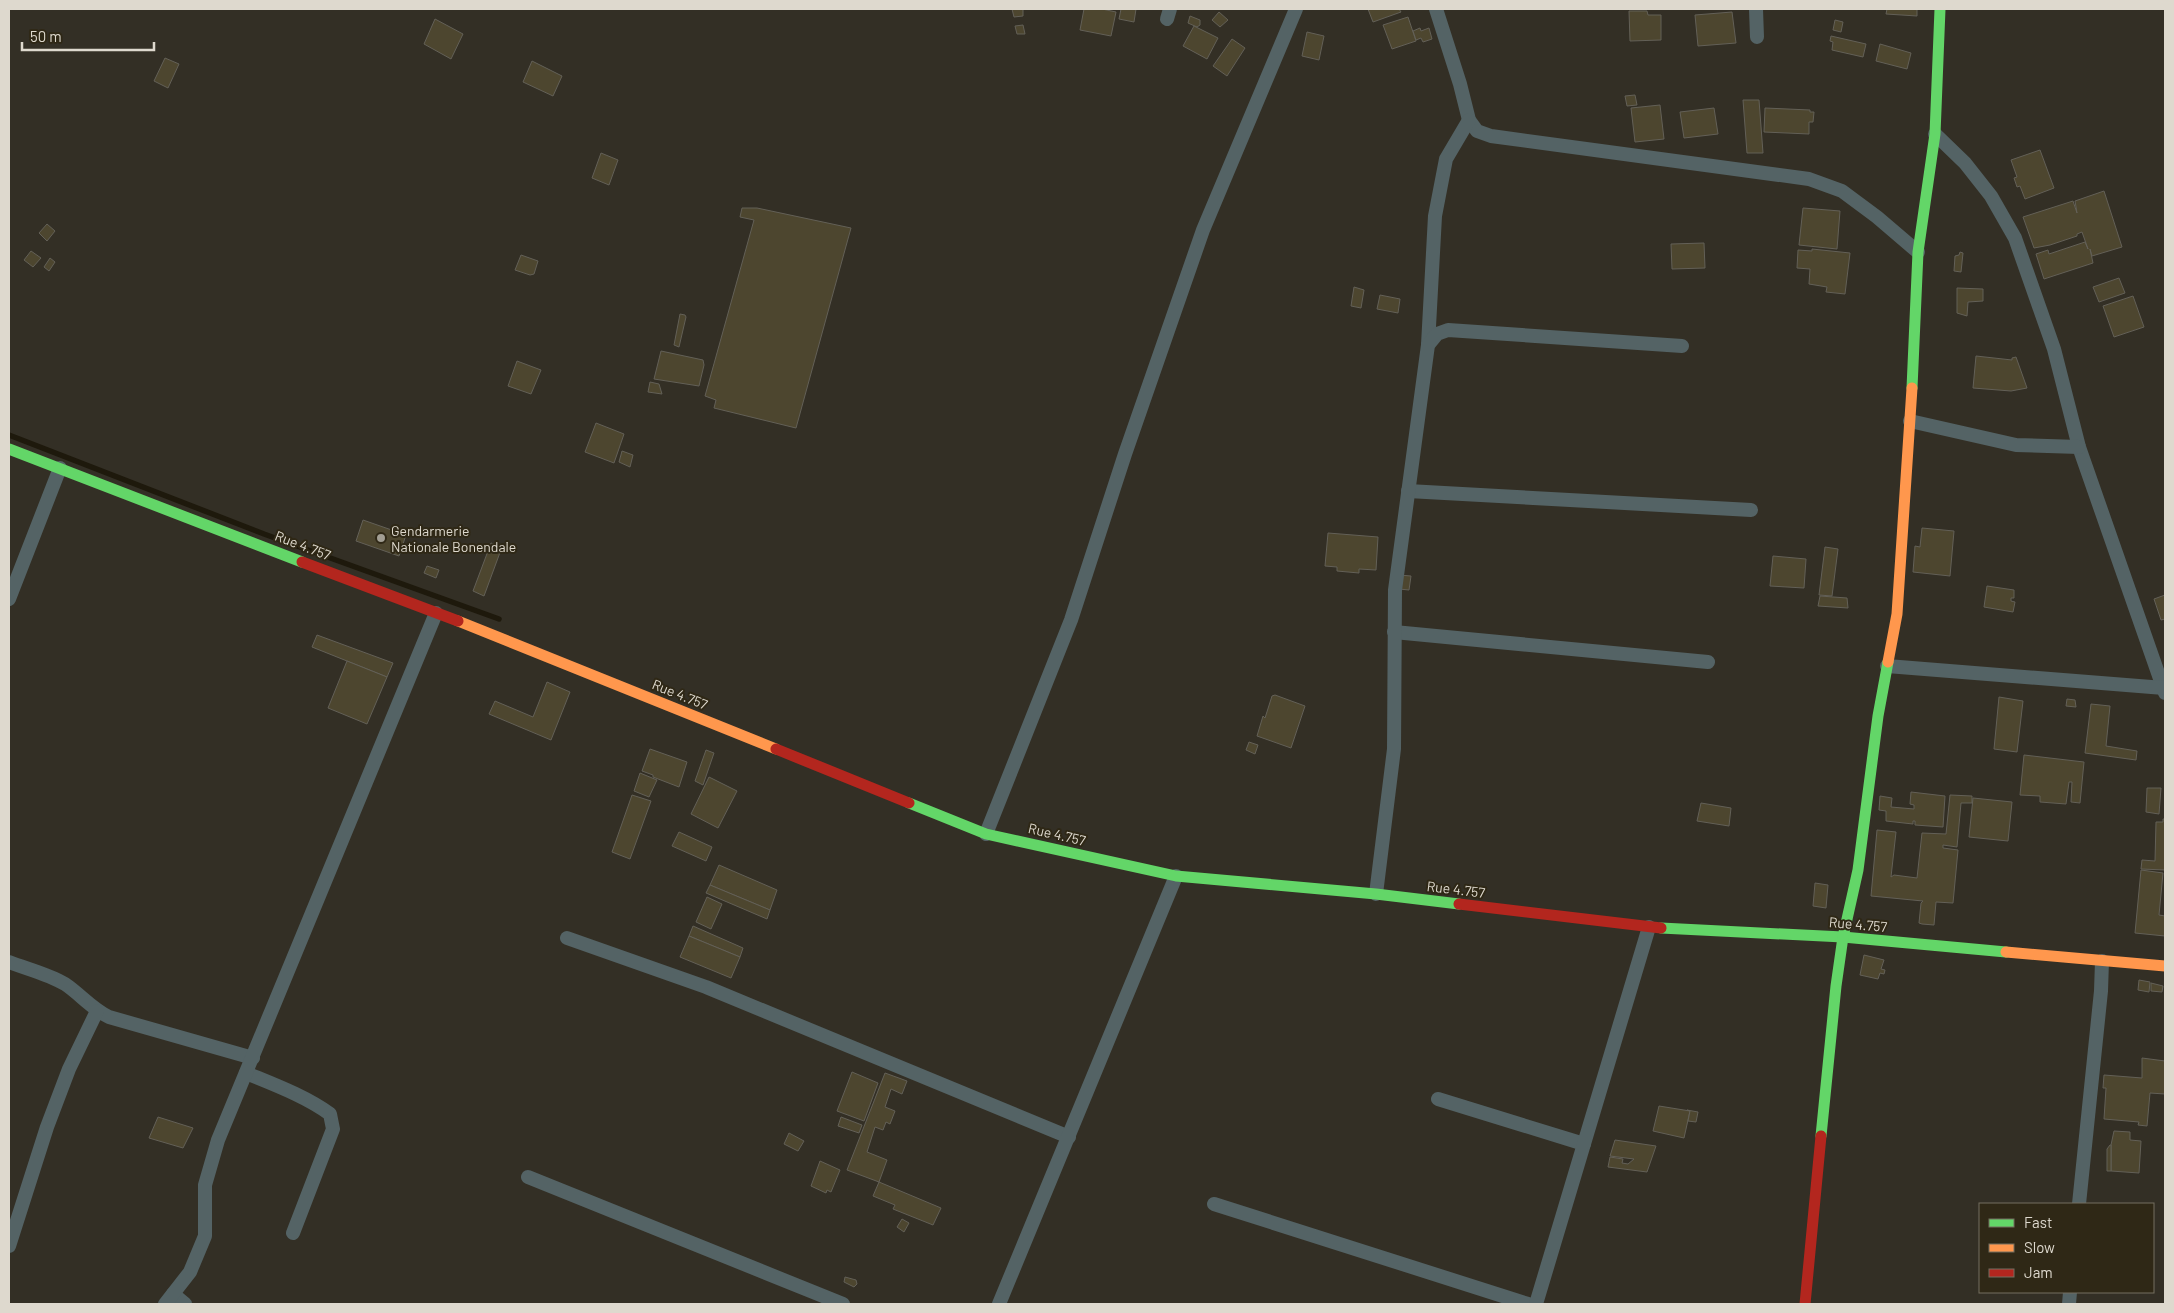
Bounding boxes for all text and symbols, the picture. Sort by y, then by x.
scale bar [22,20,155,52]
text: 50 m [30,27,62,45]
place label: Gendarmerie Nationale Bonendale [391,522,516,555]
street label: Rue 4.757 [273,527,334,564]
marker: Gendarmerie Nationale Bonendale [375,532,387,544]
street label: Rue 4.757 [650,675,711,713]
street label: Rue 4.757 [1027,819,1088,849]
street label: Rue 4.757 [1426,877,1486,901]
street label: Rue 4.757 [1828,913,1888,935]
legend [1979,1203,2154,1293]
text: Fast [2024,1213,2052,1231]
text: Slow [2024,1238,2055,1256]
text: Jam [2024,1263,2053,1281]

